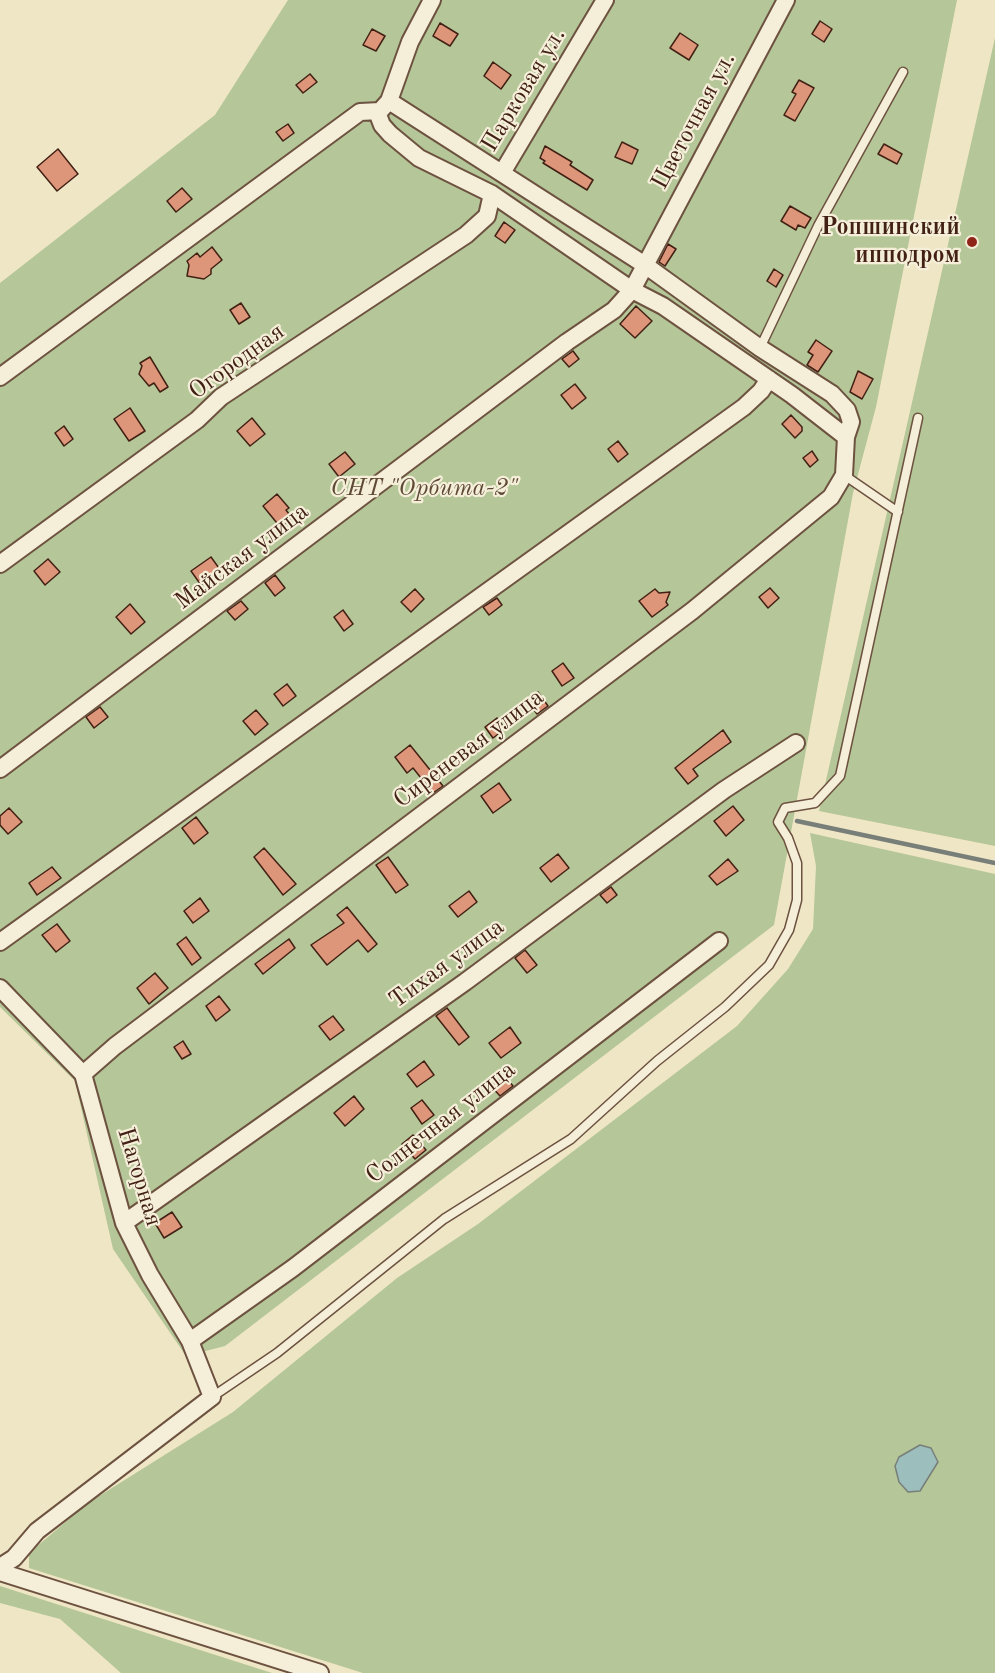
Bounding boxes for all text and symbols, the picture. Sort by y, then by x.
street label: Парковая ул. [476,23,572,157]
street label: Цветочная ул. [646,47,742,195]
place label: Ропшинский ипподром [821,214,960,270]
marker: Ропшинский ипподром [965,235,979,249]
street label: Огородная [184,318,290,406]
park label: СНТ "Орбита-2" [330,475,518,503]
street label: Майская улица [170,497,314,617]
street label: Сиреневая улица [388,683,550,815]
street label: Тихая улица [384,913,510,1015]
street label: Солнечная улица [360,1056,522,1190]
street label: Нагорная [110,1124,168,1230]

